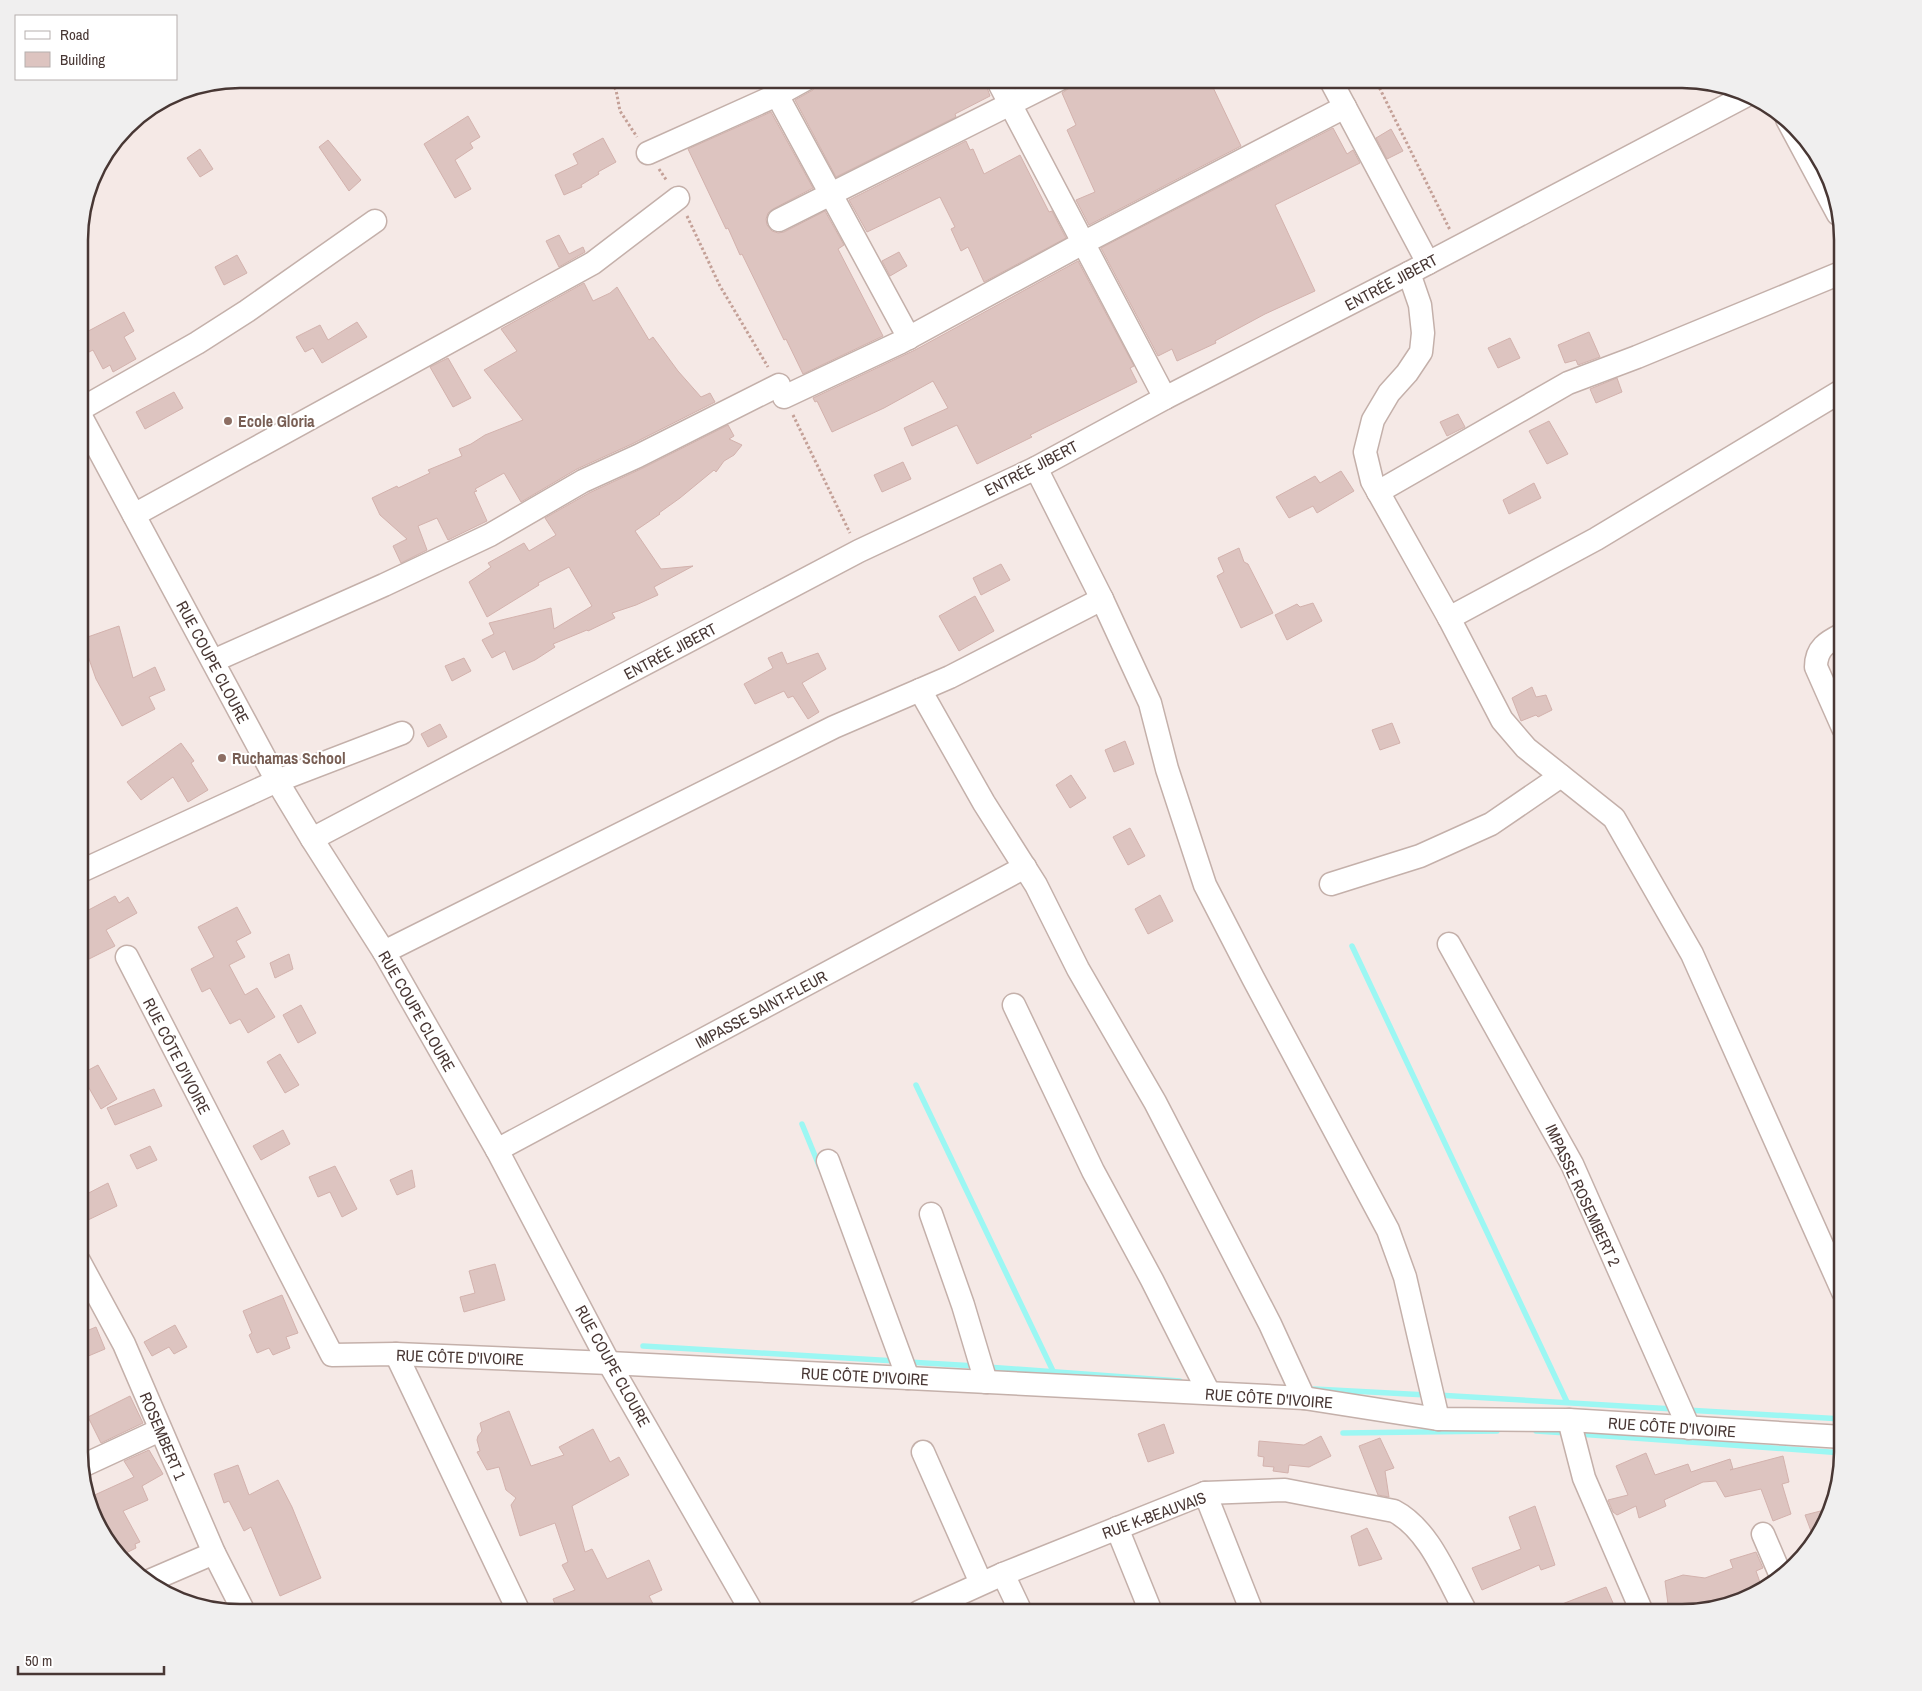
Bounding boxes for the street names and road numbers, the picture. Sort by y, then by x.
street label: ENTRÉE JIBERT [1341,248,1441,316]
street label: ENTRÉE JIBERT [981,435,1081,501]
street label: RUE COUPE CLOURE [171,597,255,727]
street label: ENTRÉE JIBERT [620,617,720,685]
street label: RUE COUPE CLOURE [373,946,461,1076]
street label: IMPASSE SAINT-FLEUR [691,965,831,1053]
street label: RUE CÔTE D'IVOIRE [138,994,216,1118]
street label: IMPASSE ROSEMBERT 2 [1540,1120,1626,1270]
street label: RUE COUPE CLOURE [570,1301,656,1431]
street label: RUE CÔTE D'IVOIRE [396,1344,524,1370]
street label: RUE CÔTE D'IVOIRE [801,1362,929,1390]
street label: RUE CÔTE D'IVOIRE [1204,1383,1334,1413]
street label: ROSEMBERT 1 [135,1389,192,1484]
street label: RUE CÔTE D'IVOIRE [1607,1412,1737,1442]
street label: RUE K-BEAUVAIS [1099,1486,1209,1544]

